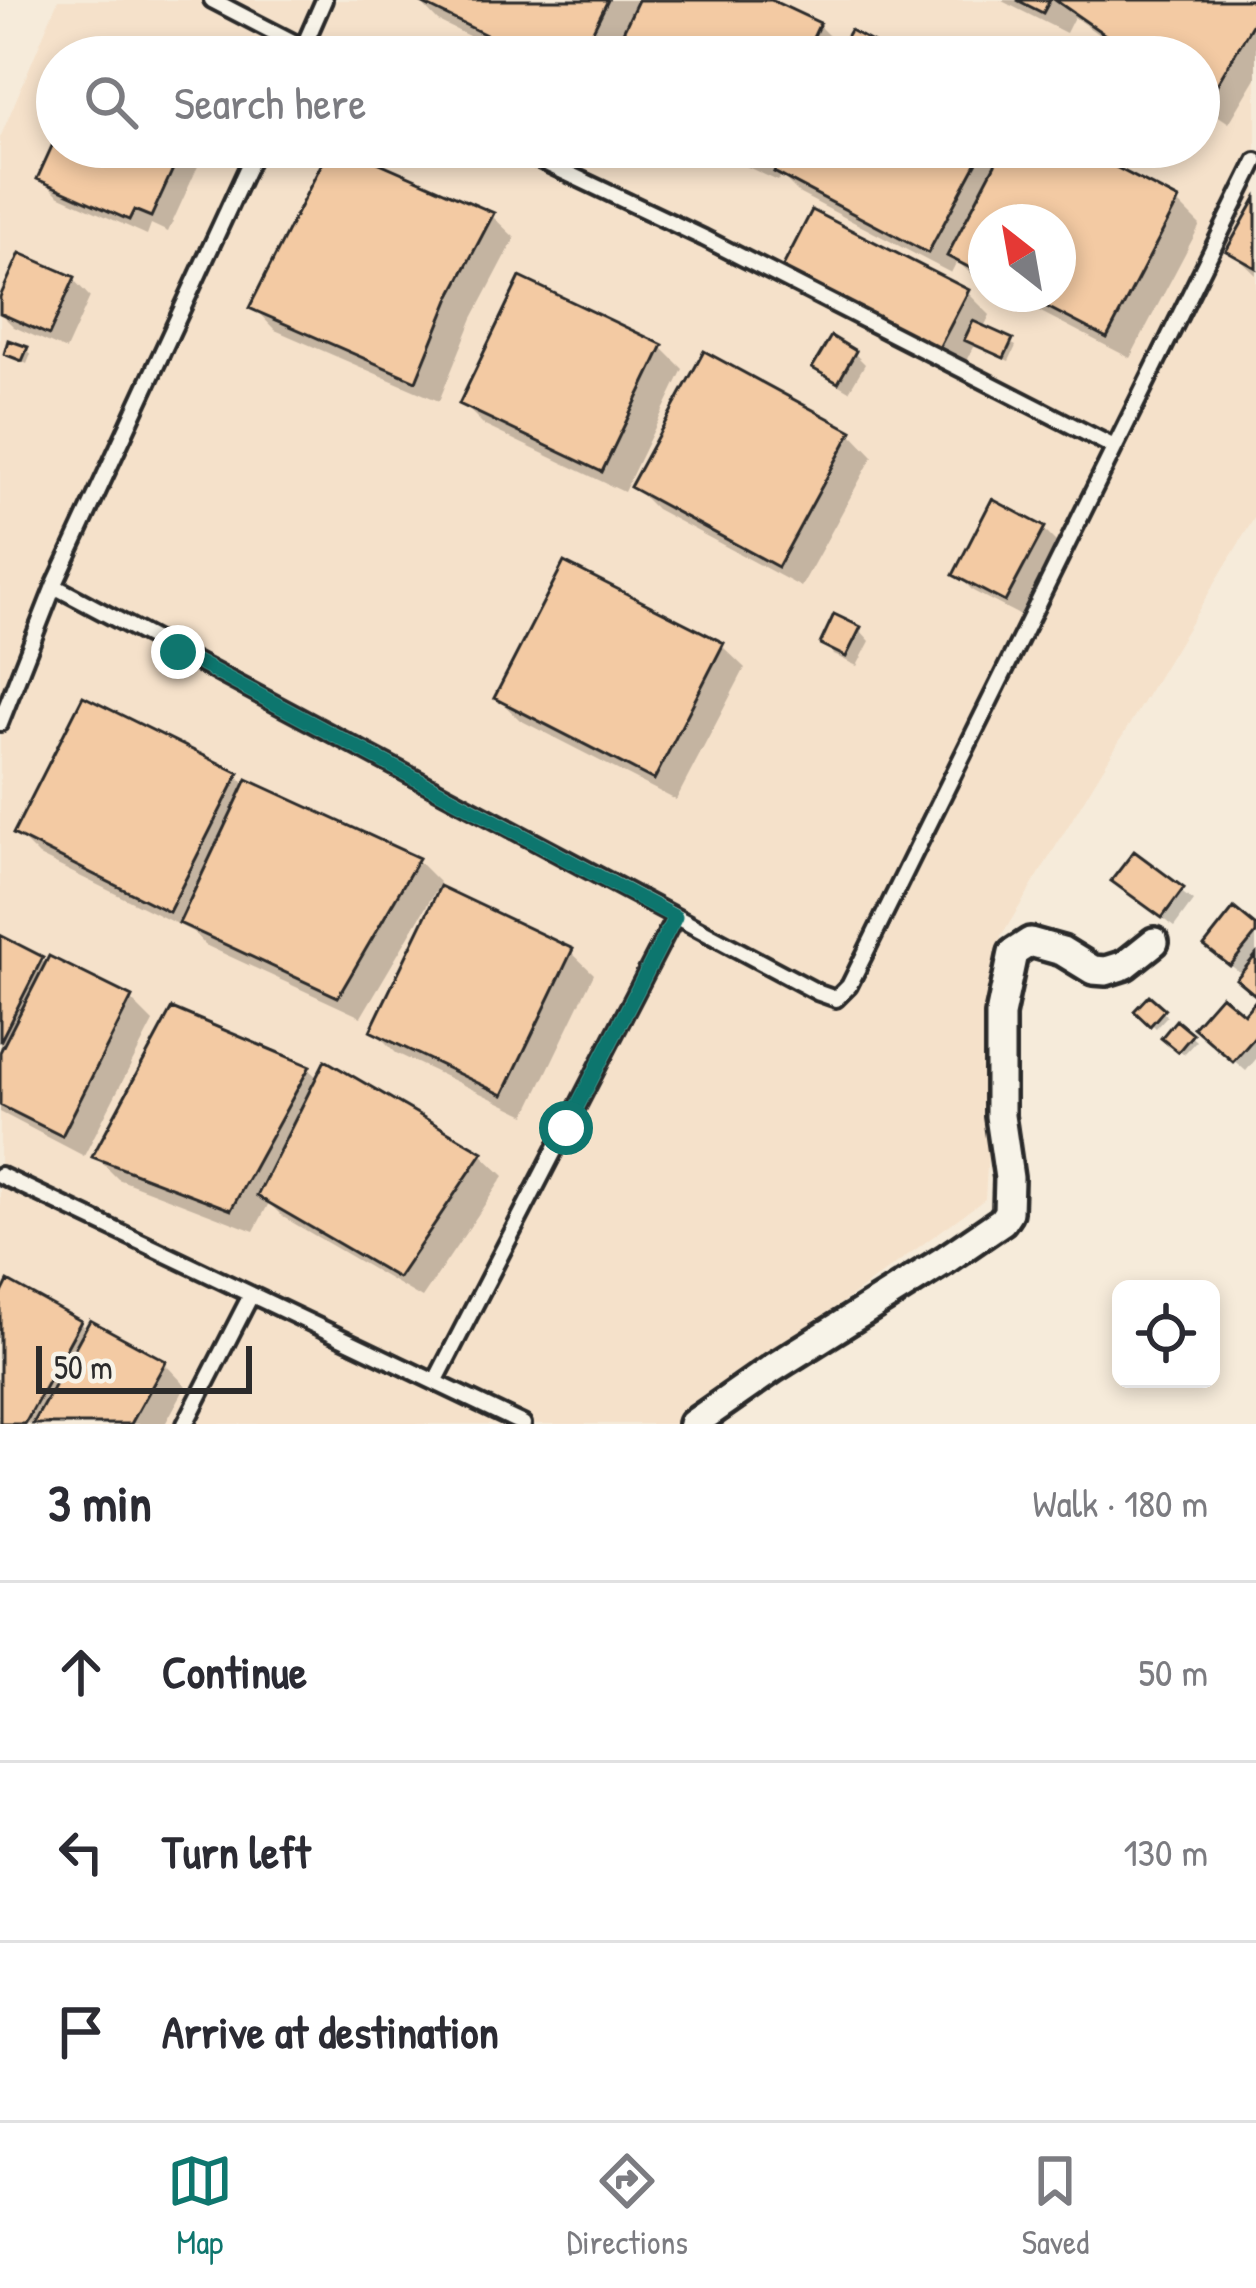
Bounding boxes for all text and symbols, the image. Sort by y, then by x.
search box [36,36,1220,168]
icon: search [78,69,144,135]
text: Search here [174,72,366,133]
north arrow [968,204,1076,312]
route end [151,625,205,679]
route start [539,1101,593,1155]
map controls [1112,1280,1220,1388]
button: locate [1112,1280,1220,1388]
scale bar [36,1340,252,1393]
text: 50 m [54,1345,113,1389]
text: 3 min [48,1468,152,1537]
text: Walk · 180 m [1032,1476,1208,1529]
icon: ahead [48,1639,114,1705]
text: Continue [162,1641,307,1702]
text: 50 m [1139,1645,1208,1698]
icon: left [48,1819,114,1885]
text: Turn left [162,1821,311,1882]
text: 130 m [1123,1825,1208,1878]
icon: arrive [48,1999,114,2065]
text: Arrive at destination [162,2001,499,2062]
tab: Map [167,2148,233,2264]
tab: Directions [567,2148,688,2264]
tab: Saved [1022,2148,1089,2264]

